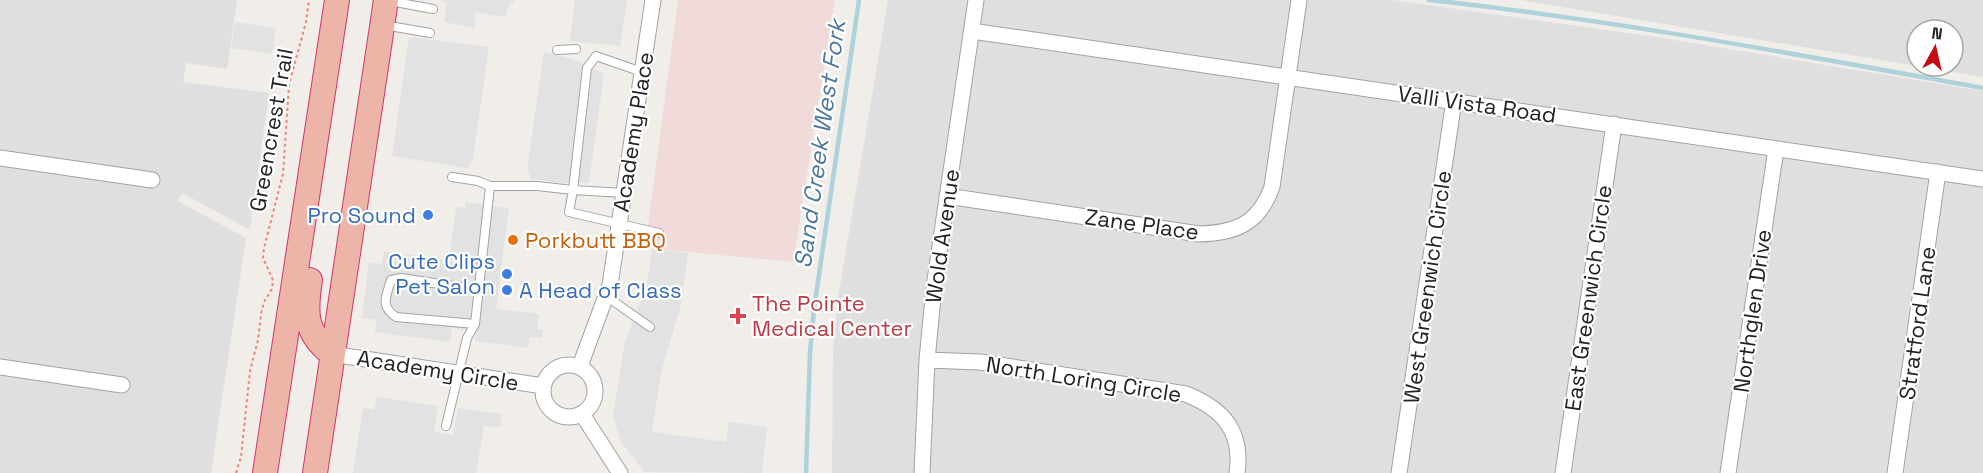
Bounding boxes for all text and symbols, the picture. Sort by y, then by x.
water label: Sand Creek West Fork [787,15,853,270]
north arrow [1905,18,1965,78]
text: N [1930,22,1944,45]
street label: Greencrest Trail [243,46,299,214]
street label: Academy Place [607,50,659,214]
street label: Valli Vista Road [1396,79,1558,129]
street label: Wold Avenue [919,167,965,305]
street label: West Greenwich Circle [1397,169,1457,405]
street label: East Greenwich Circle [1558,183,1618,413]
place label: Pro Sound [307,201,416,229]
street label: Zane Place [1083,202,1201,246]
marker: Pro Sound [421,208,435,222]
place label: Porkbutt BBQ [525,226,666,254]
street label: Northglen Drive [1727,228,1777,394]
marker: Porkbutt BBQ [506,233,520,247]
street label: Stratford Lane [1892,244,1942,402]
place label: Cute Clips Pet Salon [388,247,495,300]
marker: Cute Clips Pet Salon [500,267,514,281]
place label: A Head of Class [519,276,682,304]
marker: A Head of Class [500,283,514,297]
place label: The Pointe Medical Center [752,289,912,342]
marker: The Pointe Medical Center [729,307,747,325]
street label: Academy Circle [355,343,521,397]
street label: North Loring Circle [984,350,1184,408]

